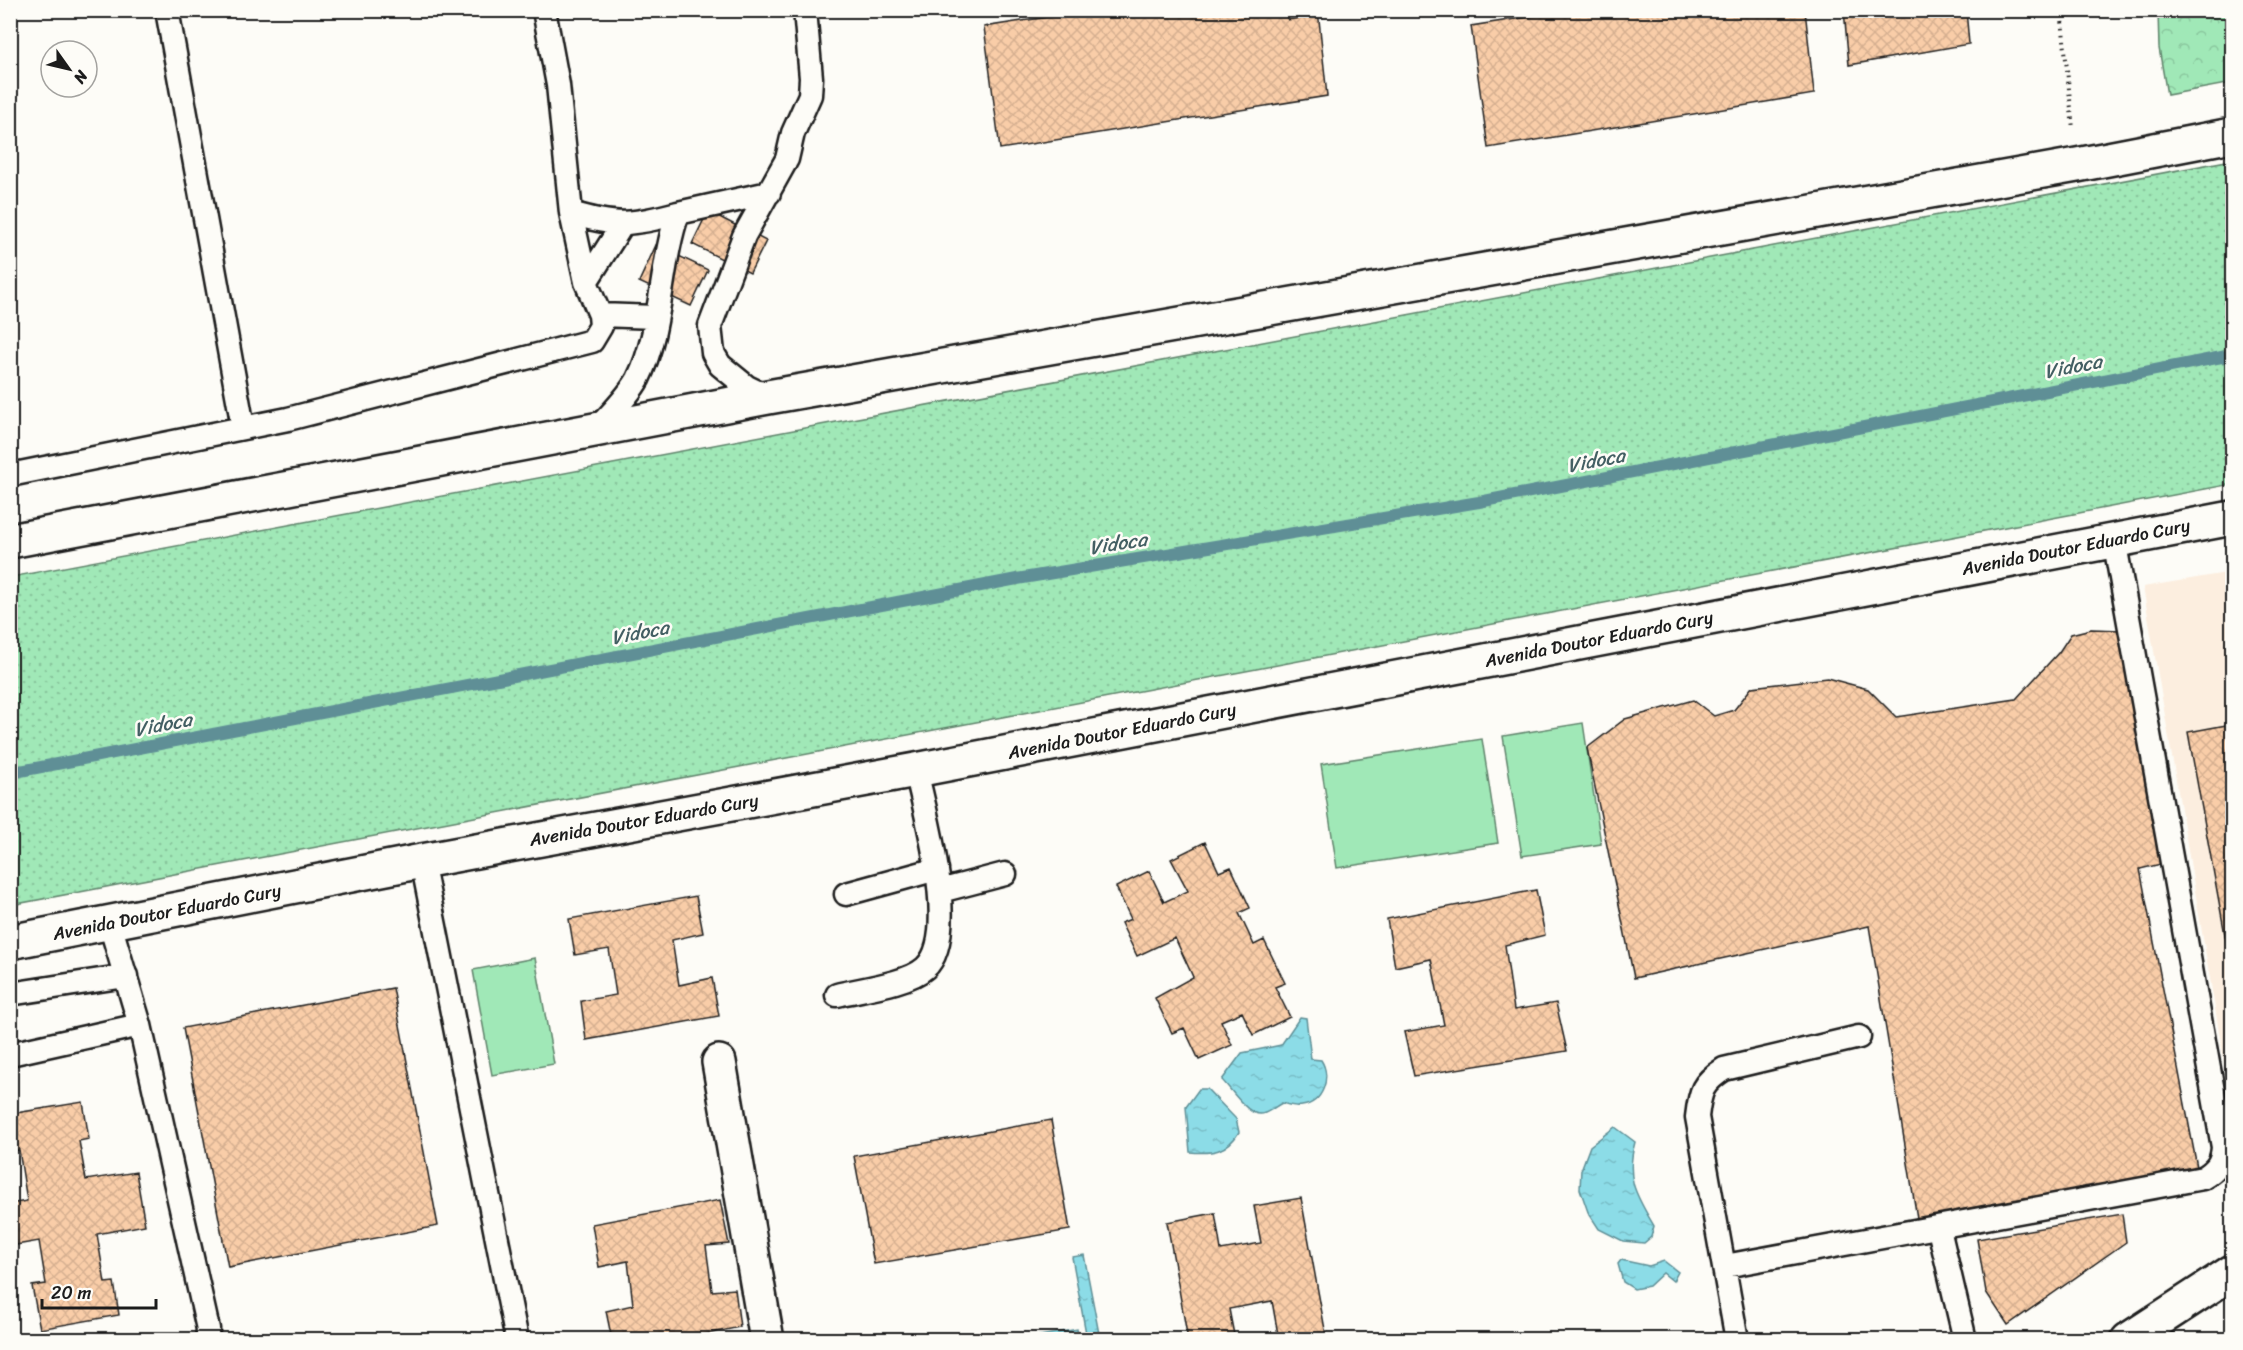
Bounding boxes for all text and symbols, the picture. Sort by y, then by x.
north arrow [39,39,99,99]
text: N [65,64,97,91]
water label: Vidoca [2041,343,2107,389]
water label: Vidoca [1564,437,1630,483]
street label: Avenida Doutor Eduardo Cury [1958,509,2194,585]
water label: Vidoca [1087,521,1151,565]
street label: Avenida Doutor Eduardo Cury [1481,601,1717,677]
water label: Vidoca [608,609,674,655]
street label: Avenida Doutor Eduardo Cury [1004,693,1240,769]
water label: Vidoca [131,701,197,747]
street label: Avenida Doutor Eduardo Cury [526,784,762,856]
street label: Avenida Doutor Eduardo Cury [49,874,285,950]
scale bar [42,1272,156,1310]
text: 20 m [51,1277,91,1309]

